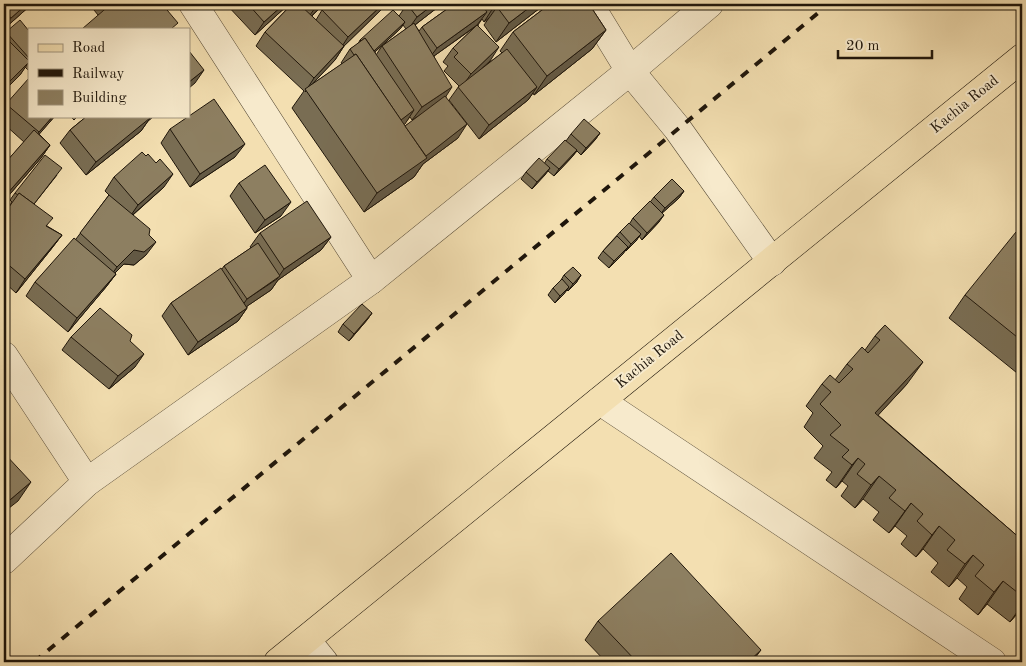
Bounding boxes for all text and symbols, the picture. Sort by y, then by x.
legend [28,28,190,118]
scale bar [838,28,932,60]
text: 20 m [846,39,880,54]
text: Road [72,41,106,56]
text: Railway [72,67,125,82]
street label: Kachia Road [928,73,1002,137]
text: Building [72,91,127,106]
street label: Kachia Road [613,328,687,392]

